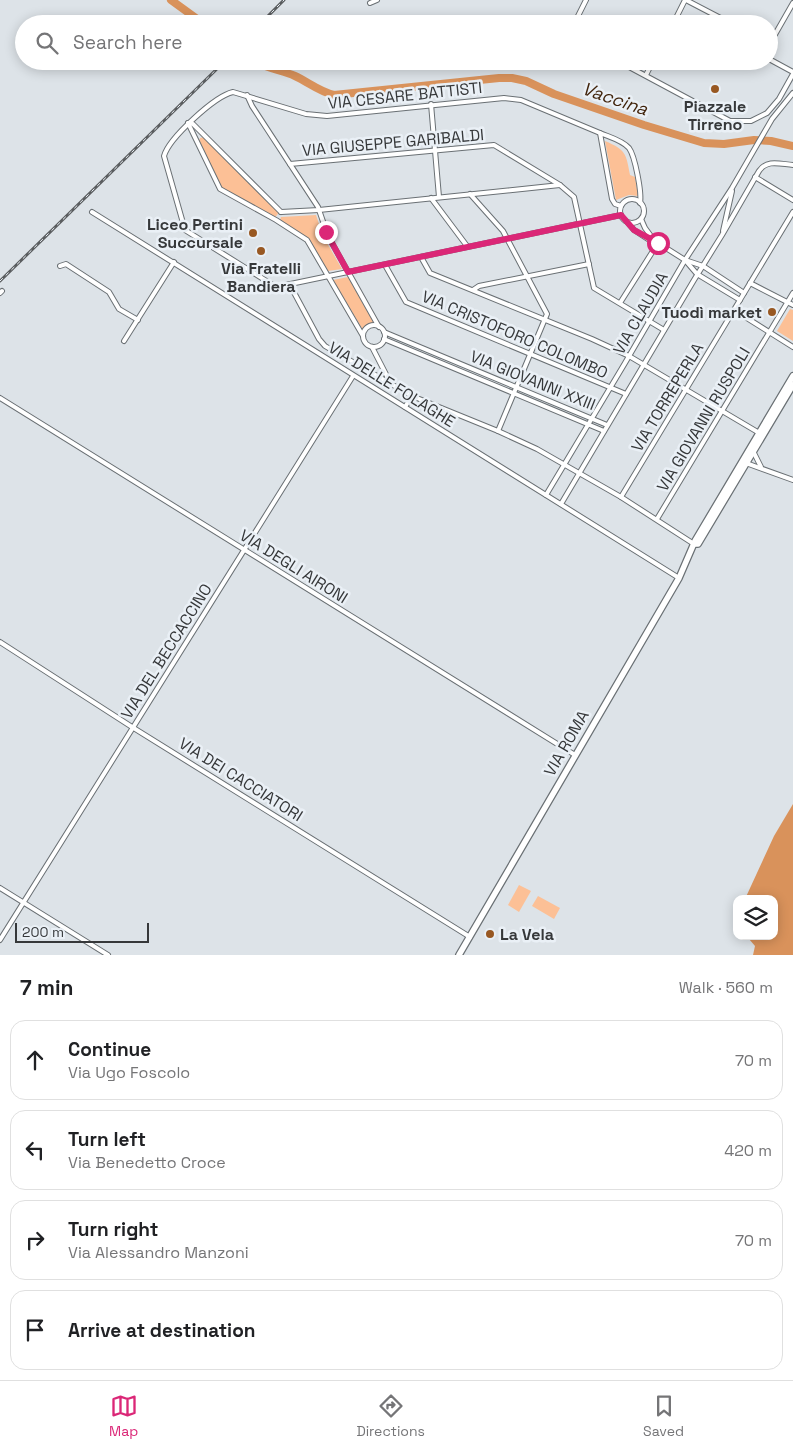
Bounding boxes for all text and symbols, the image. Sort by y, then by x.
search box [15,15,778,70]
icon: search [33,29,61,57]
text: Search here [73,30,183,55]
street label: VIA CESARE BATTISTI [327,77,483,114]
water label: Vaccina [579,77,652,121]
marker: Piazzale Tirreno [709,83,721,95]
place label: Piazzale Tirreno [684,96,746,135]
street label: VIA GIUSEPPE GARIBALDI [301,124,485,161]
place label: Liceo Pertini Succursale [147,214,243,253]
route end [315,221,338,244]
marker: Liceo Pertini Succursale [247,227,259,239]
route start [647,232,670,255]
marker: Via Fratelli Bandiera [255,245,267,257]
place label: Via Fratelli Bandiera [221,258,301,297]
street label: VIA CLAUDIA [608,268,673,358]
street label: VIA CRISTOFORO COLOMBO [418,286,611,383]
place label: Tuodì market [662,302,762,323]
marker: Tuodì market [766,306,778,318]
street label: VIA DELLE FOLAGHE [324,337,459,432]
street label: VIA TORREPERLA [627,339,708,456]
street label: VIA GIOVANNI RUSPOLI [652,343,755,495]
street label: VIA GIOVANNI XXIII [467,346,599,415]
street label: VIA DEGLI AIRONI [236,525,352,608]
street label: VIA DEL BECCACCINO [116,580,217,723]
street label: VIA ROMA [539,707,594,780]
street label: VIA DEI CACCIATORI [175,733,307,826]
map controls [733,895,778,940]
button: layers [733,895,778,940]
scale bar [15,920,149,943]
text: 200 m [22,923,64,941]
place label: La Vela [500,924,554,945]
marker: La Vela [484,928,496,940]
text: 7 min [20,974,73,1001]
text: Walk · 560 m [679,977,773,998]
text: Continue [68,1037,151,1062]
icon: ahead [21,1046,49,1074]
text: 70 m [735,1050,772,1071]
text: Via Ugo Foscolo [68,1062,190,1083]
text: Turn left [68,1127,146,1152]
icon: left [21,1136,49,1164]
text: 420 m [724,1140,772,1161]
text: Via Benedetto Croce [68,1152,226,1173]
text: Turn right [68,1217,158,1242]
icon: right [21,1226,49,1254]
text: 70 m [735,1230,772,1251]
text: Via Alessandro Manzoni [68,1242,249,1263]
icon: arrive [21,1316,49,1344]
text: Arrive at destination [68,1318,256,1343]
tab: Map [109,1392,138,1440]
tab: Directions [356,1392,425,1440]
tab: Saved [643,1392,684,1440]

